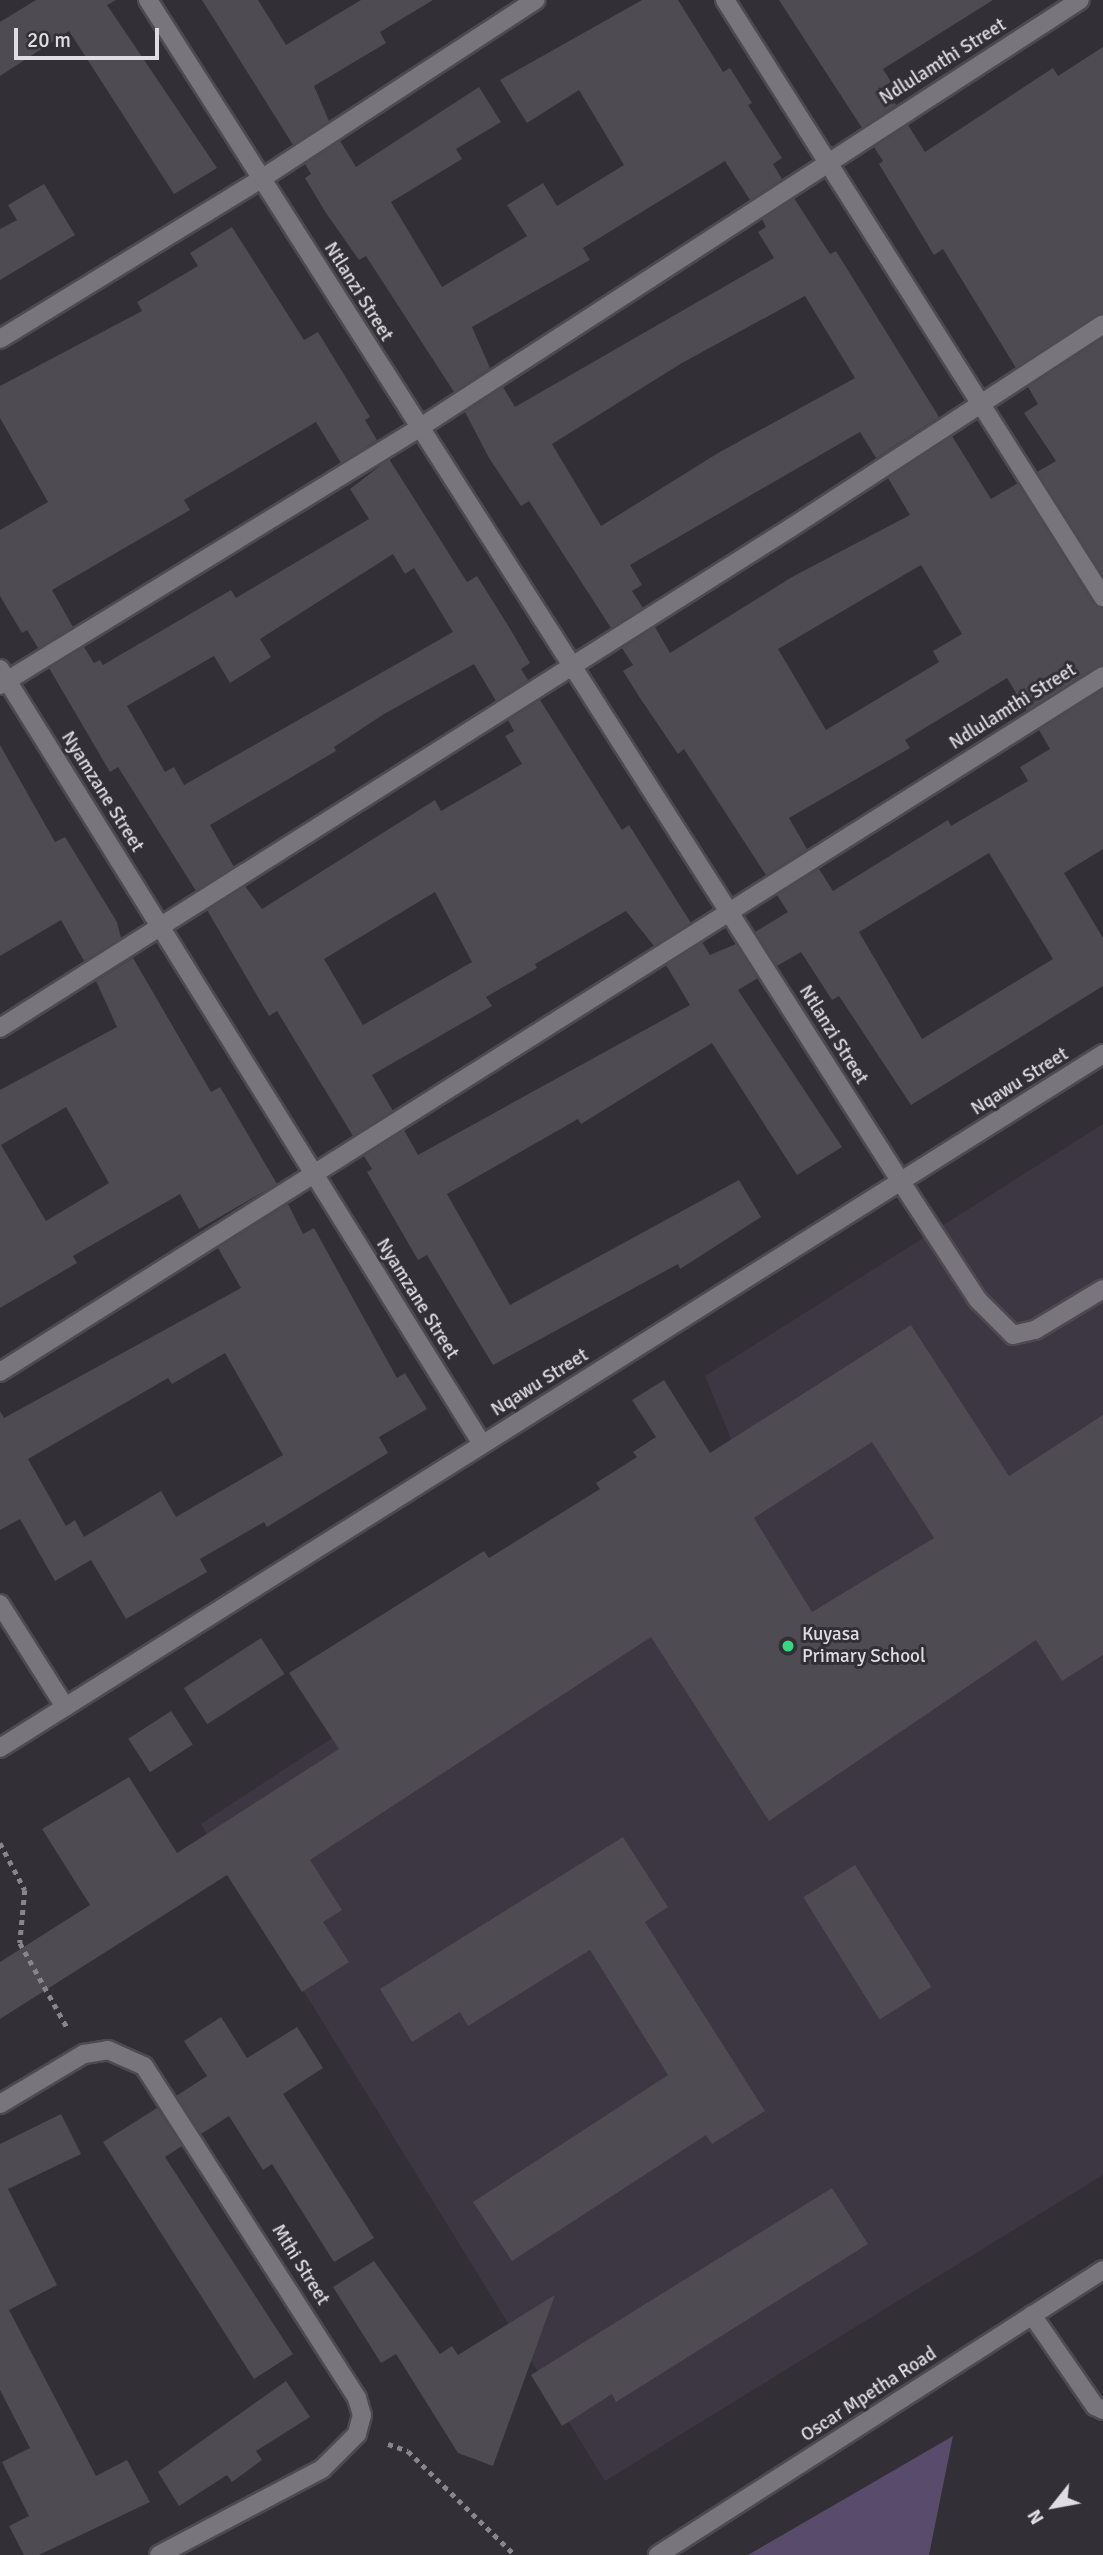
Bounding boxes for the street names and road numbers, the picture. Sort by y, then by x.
street label: Ndlulamthi Street [875,14,1011,110]
street label: Ntlanzi Street [319,238,397,346]
street label: Ndlulamthi Street [945,659,1081,755]
street label: Nyamzane Street [56,727,148,857]
street label: Ntlanzi Street [794,981,872,1089]
street label: Nqawu Street [967,1043,1073,1121]
street label: Nyamzane Street [371,1234,463,1364]
street label: Nqawu Street [487,1344,593,1422]
street label: Mthi Street [266,2220,334,2310]
street label: Oscar Mpetha Road [797,2343,941,2447]

